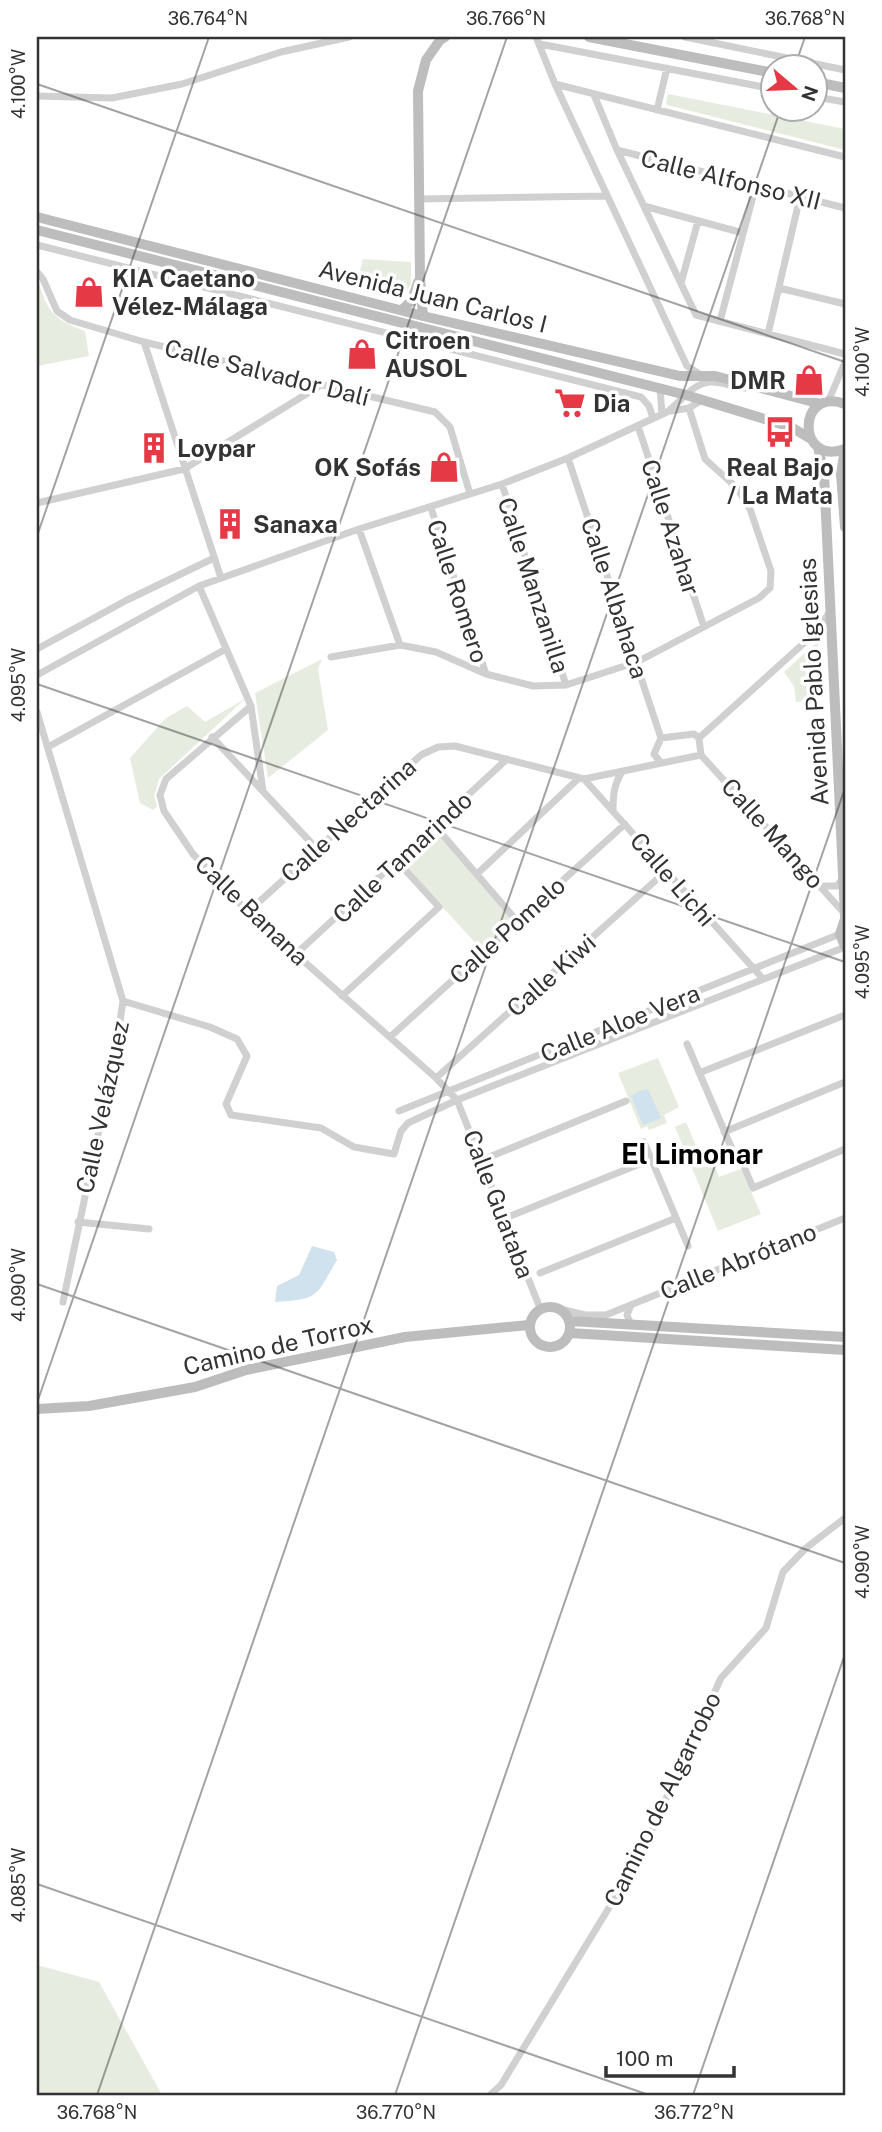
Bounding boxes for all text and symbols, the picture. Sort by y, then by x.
text: 36.764°N [168,8,248,29]
text: 36.766°N [466,8,546,29]
text: 36.768°N [765,8,845,29]
text: 4.100°W [8,49,29,119]
north arrow [760,52,830,122]
text: N [797,83,823,104]
street label: Calle Alfonso XII [638,143,824,215]
street label: Avenida Juan Carlos I [316,254,550,338]
place label: KIA Caetano Vélez-Málaga [112,264,268,320]
shop icon: KIA Caetano Vélez-Málaga [72,275,106,309]
place label: Citroen AUSOL [385,326,470,382]
text: 4.100°W [852,327,873,397]
street label: Calle Salvador Dalí [162,333,373,411]
shop icon: Citroen AUSOL [345,337,379,371]
shop icon: DMR [792,363,826,397]
place label: DMR [730,366,786,394]
supermarket icon: Dia [553,386,587,420]
place label: Dia [593,389,630,417]
bus stop icon: Real Bajo / La Mata [763,415,797,449]
building icon: Loypar [137,431,171,465]
place label: Loypar [177,434,256,462]
shop icon: OK Sofás [427,450,461,484]
place label: OK Sofás [314,453,421,481]
place label: Real Bajo / La Mata [726,453,834,509]
street label: Calle Azahar [636,456,706,598]
street label: Calle Manzanilla [492,494,576,676]
building icon: Sanaxa [213,507,247,541]
place label: Sanaxa [253,510,338,538]
street label: Calle Albahaca [576,514,654,682]
street label: Calle Romero [422,516,494,666]
street label: Avenida Pablo Iglesias [793,557,833,807]
text: 4.095°W [8,648,29,722]
street label: Calle Nectarina [275,752,421,888]
street label: Calle Mango [716,772,830,894]
street label: Calle Tamarindo [327,785,477,929]
street label: Calle Lichi [625,826,721,932]
street label: Calle Banana [190,849,314,971]
street label: Calle Pomelo [443,871,571,989]
text: 4.095°W [852,925,873,999]
street label: Calle Kiwi [501,928,601,1022]
street label: Calle Aloe Vera [536,978,704,1068]
street label: Calle Velázquez [70,1018,134,1196]
street label: Calle Guataba [458,1126,540,1282]
district label: El Limonar [621,1137,763,1170]
street label: Calle Abrótano [656,1217,820,1305]
text: 4.090°W [8,1248,29,1322]
street label: Camino de Torrox [180,1310,376,1380]
text: 4.090°W [852,1525,873,1599]
street label: Camino de Algarrobo [598,1687,726,1911]
text: 4.085°W [8,1848,29,1922]
scale bar [606,2034,733,2078]
text: 100 m [616,2046,673,2071]
text: 36.768°N [57,2102,137,2123]
text: 36.770°N [356,2102,436,2123]
text: 36.772°N [654,2102,734,2123]

